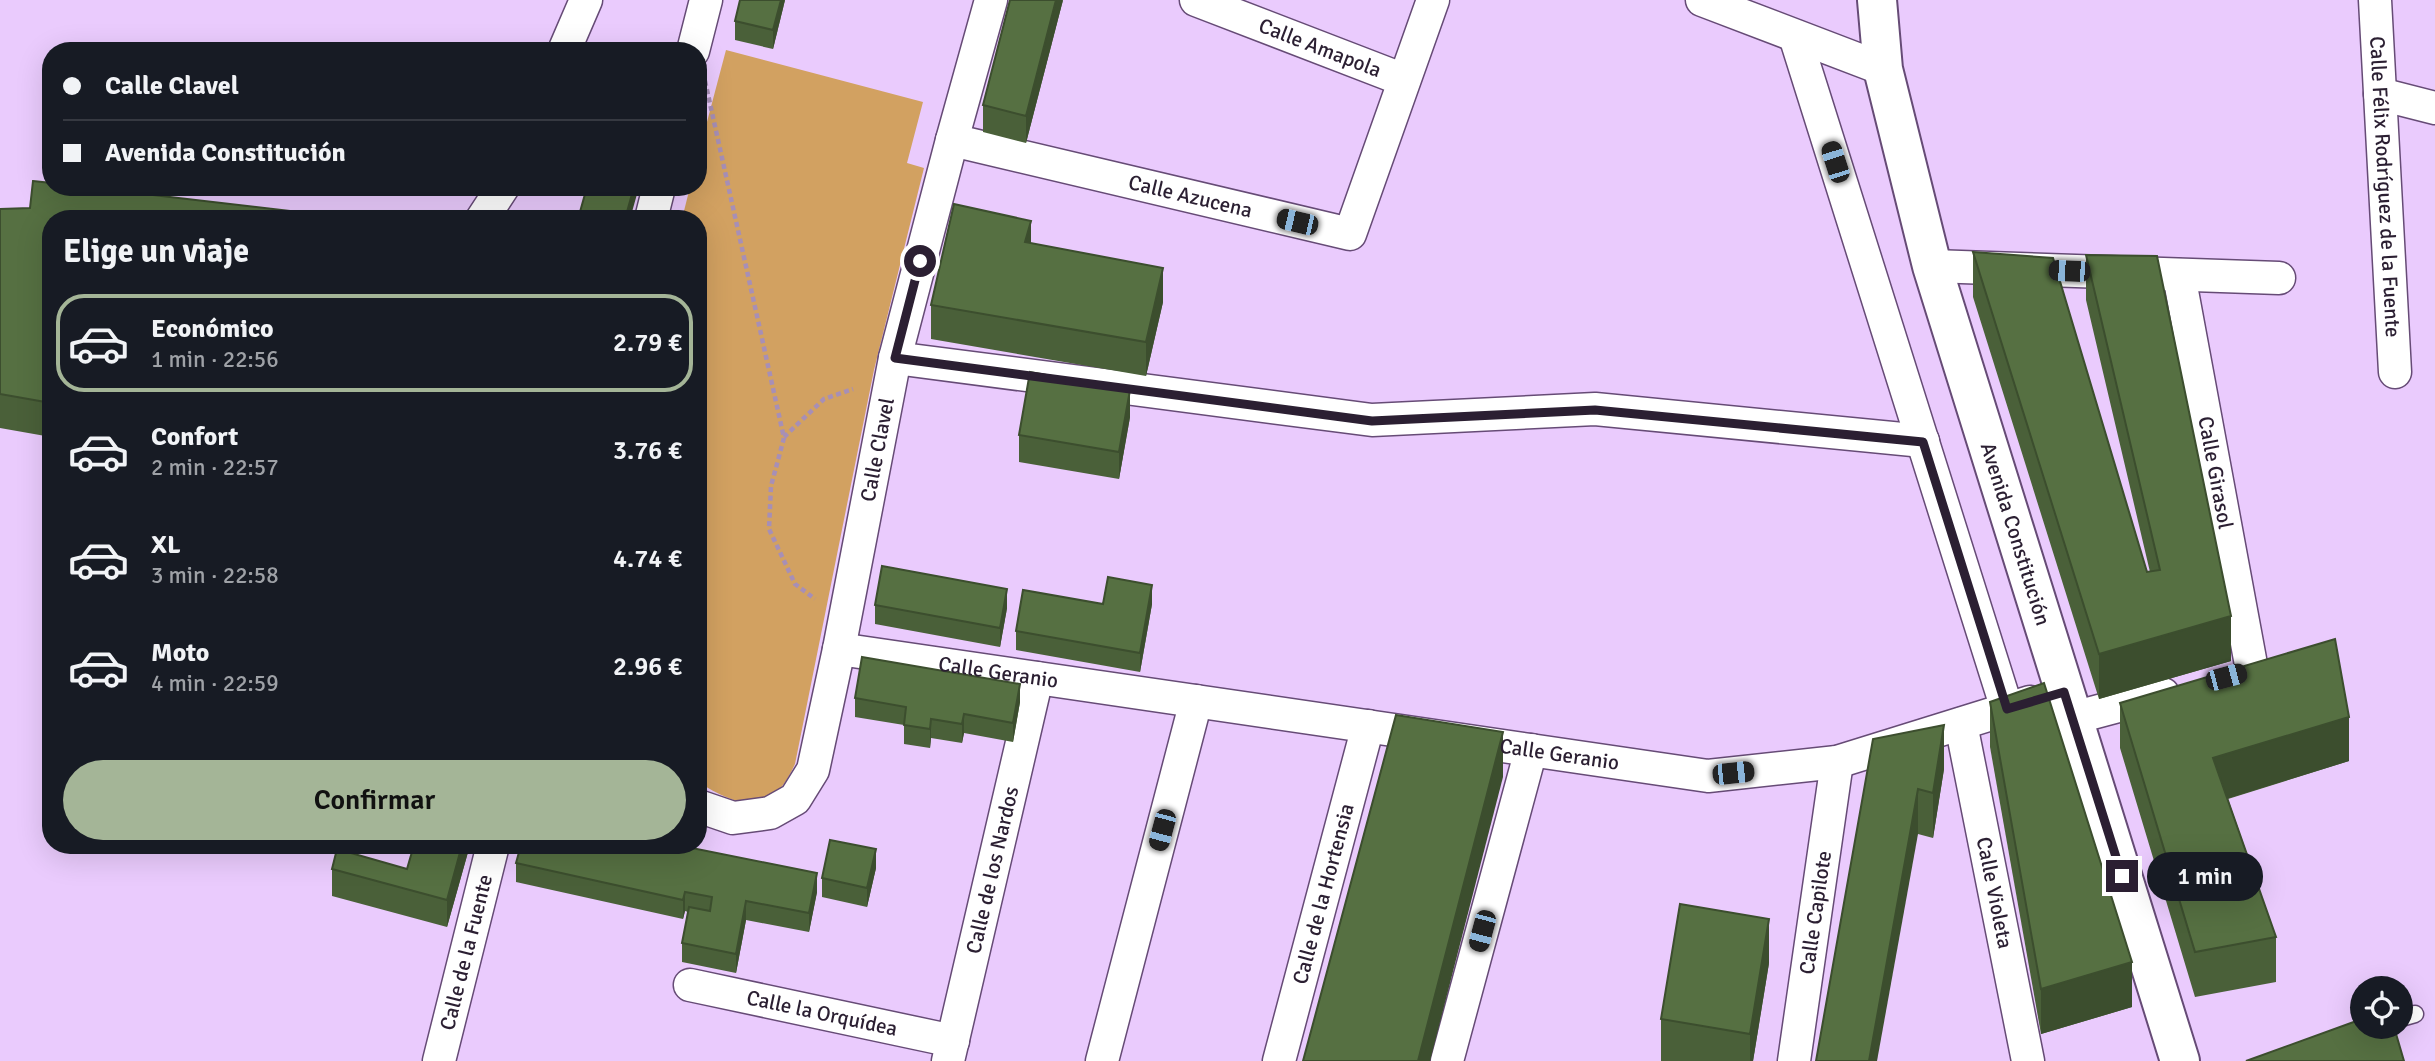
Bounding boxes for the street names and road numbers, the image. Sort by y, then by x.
street label: Calle Amapola [1255,12,1385,83]
street label: Calle Félix Rodríguez de la Fuente [2364,35,2406,338]
street label: Calle Azucena [1126,169,1255,223]
street label: Calle Clavel [855,395,900,504]
street label: Calle Girasol [2192,414,2239,531]
street label: Avenida Constitución [1975,439,2056,629]
street label: Calle Geranio [937,651,1060,694]
street label: Calle Geranio [1498,733,1621,776]
street label: Calle de los Nardos [960,784,1024,956]
street label: Calle de la Hortensia [1287,801,1360,987]
street label: Calle Violeta [1971,835,2018,951]
street label: Calle Capilote [1794,849,1837,976]
street label: Calle de la Fuente [434,872,498,1033]
street label: Calle la Orquídea [744,984,900,1042]

